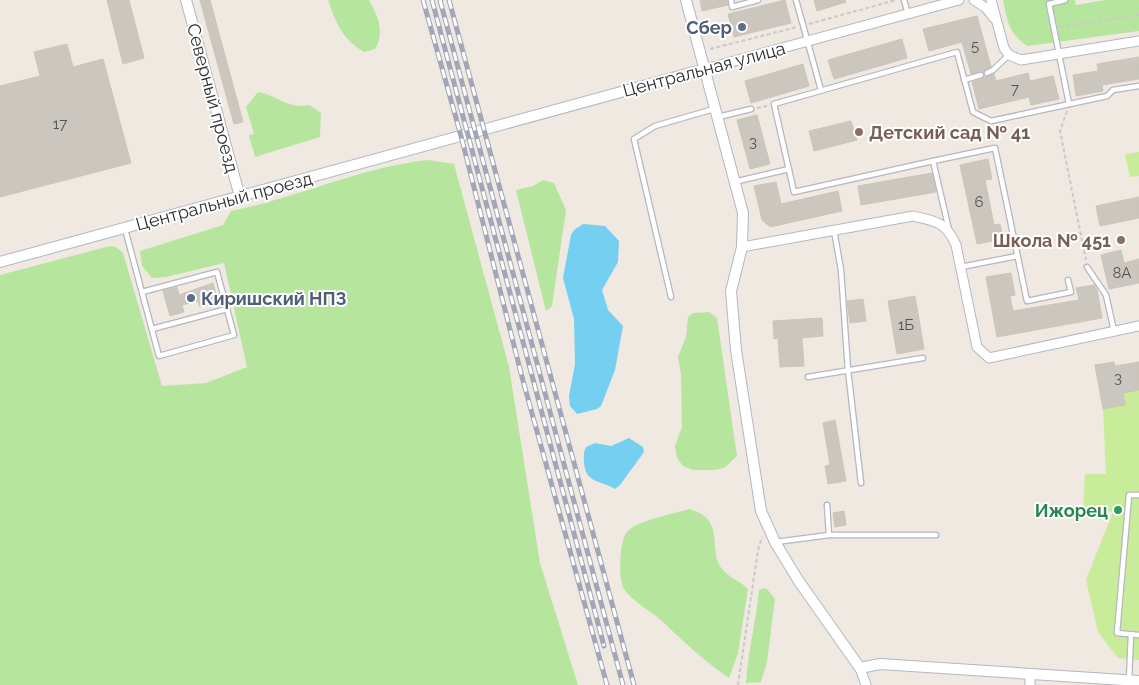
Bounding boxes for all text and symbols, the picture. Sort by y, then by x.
place label: Сбер [686,17,732,38]
street label: Северный проезд [183,21,243,175]
marker: Сбер [736,21,748,33]
street label: Центральная улица [620,37,788,101]
house number: 5 [971,37,979,55]
house number: 7 [1011,80,1019,98]
house number: 17 [53,115,67,133]
place label: Детский сад № 41 [869,122,1030,143]
marker: Детский сад № 41 [853,126,865,138]
house number: 3 [749,133,757,151]
street label: Центральный проезд [133,167,315,235]
house number: 6 [974,193,984,211]
place label: Школа № 451 [993,230,1111,251]
marker: Школа № 451 [1115,234,1127,246]
house number: 8А [1113,264,1131,282]
place label: Киришский НПЗ [201,288,347,309]
marker: Киришский НПЗ [185,292,197,304]
house number: 1Б [898,316,914,334]
house number: 3 [1114,369,1122,387]
place label: Ижорец [1035,500,1108,521]
marker: Ижорец [1112,504,1124,516]

